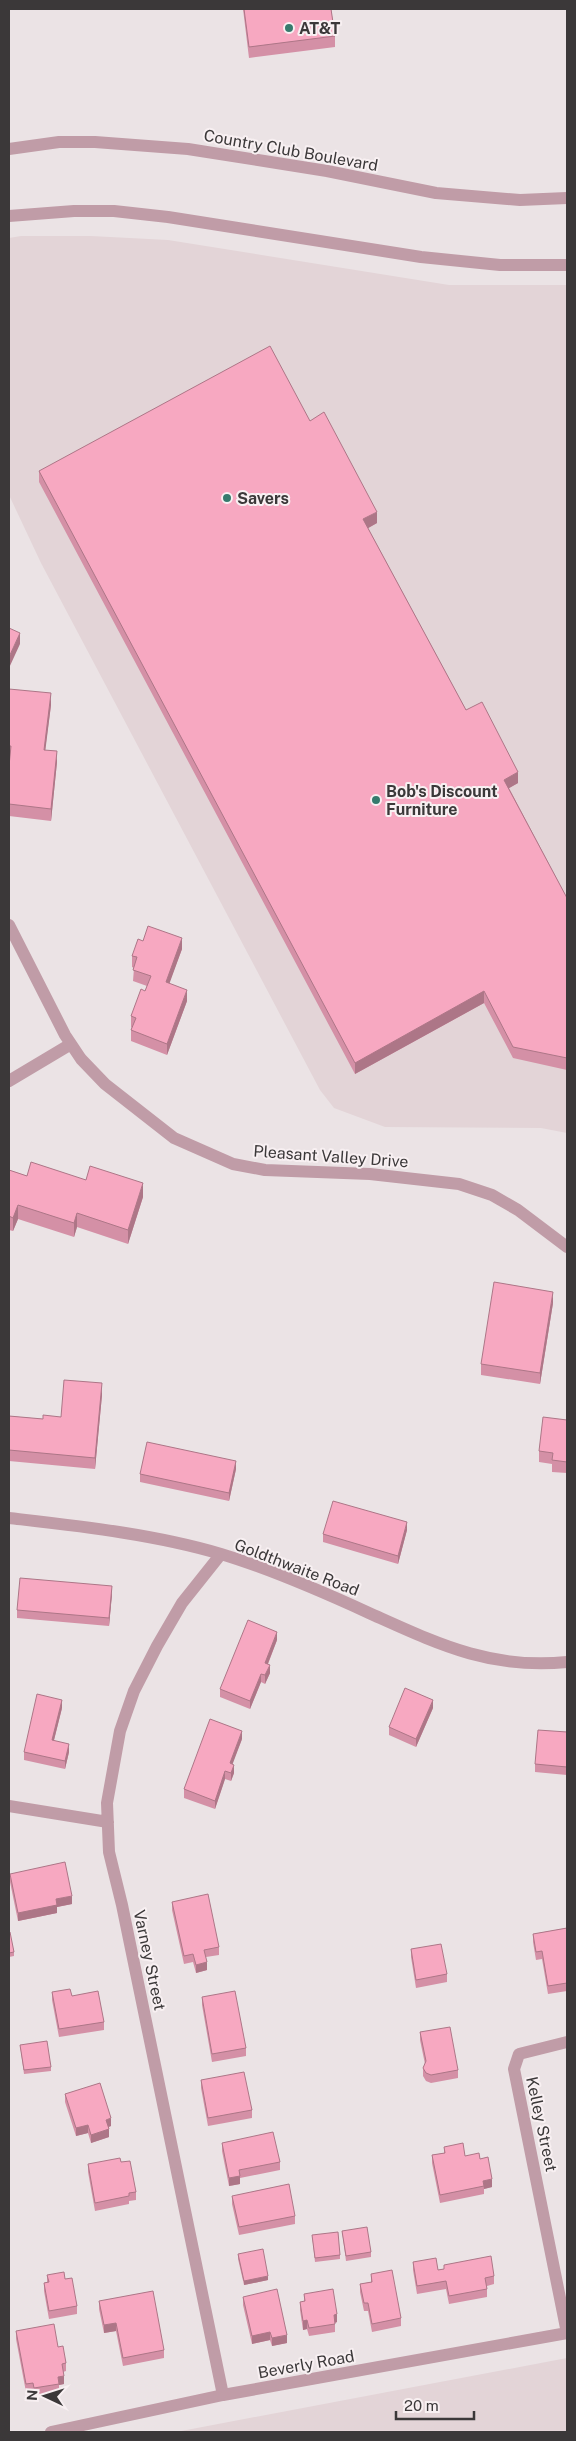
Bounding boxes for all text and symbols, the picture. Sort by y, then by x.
place label: AT&T [299,19,340,38]
marker: AT&T [283,22,295,34]
street label: Country Club Boulevard [202,126,380,175]
place label: Savers [237,489,289,508]
marker: Savers [221,492,233,504]
place label: Bob's Discount Furniture [386,782,498,819]
marker: Bob's Discount Furniture [370,794,382,806]
street label: Pleasant Valley Drive [253,1142,409,1171]
street label: Goldthwaite Road [232,1535,362,1600]
street label: Varney Street [130,1908,169,2012]
street label: Kelley Street [522,2075,561,2173]
street label: Beverly Road [256,2347,356,2382]
north arrow [20,2371,70,2421]
scale bar [396,2388,474,2420]
text: N [24,2389,40,2401]
text: 20 m [404,2397,439,2414]

